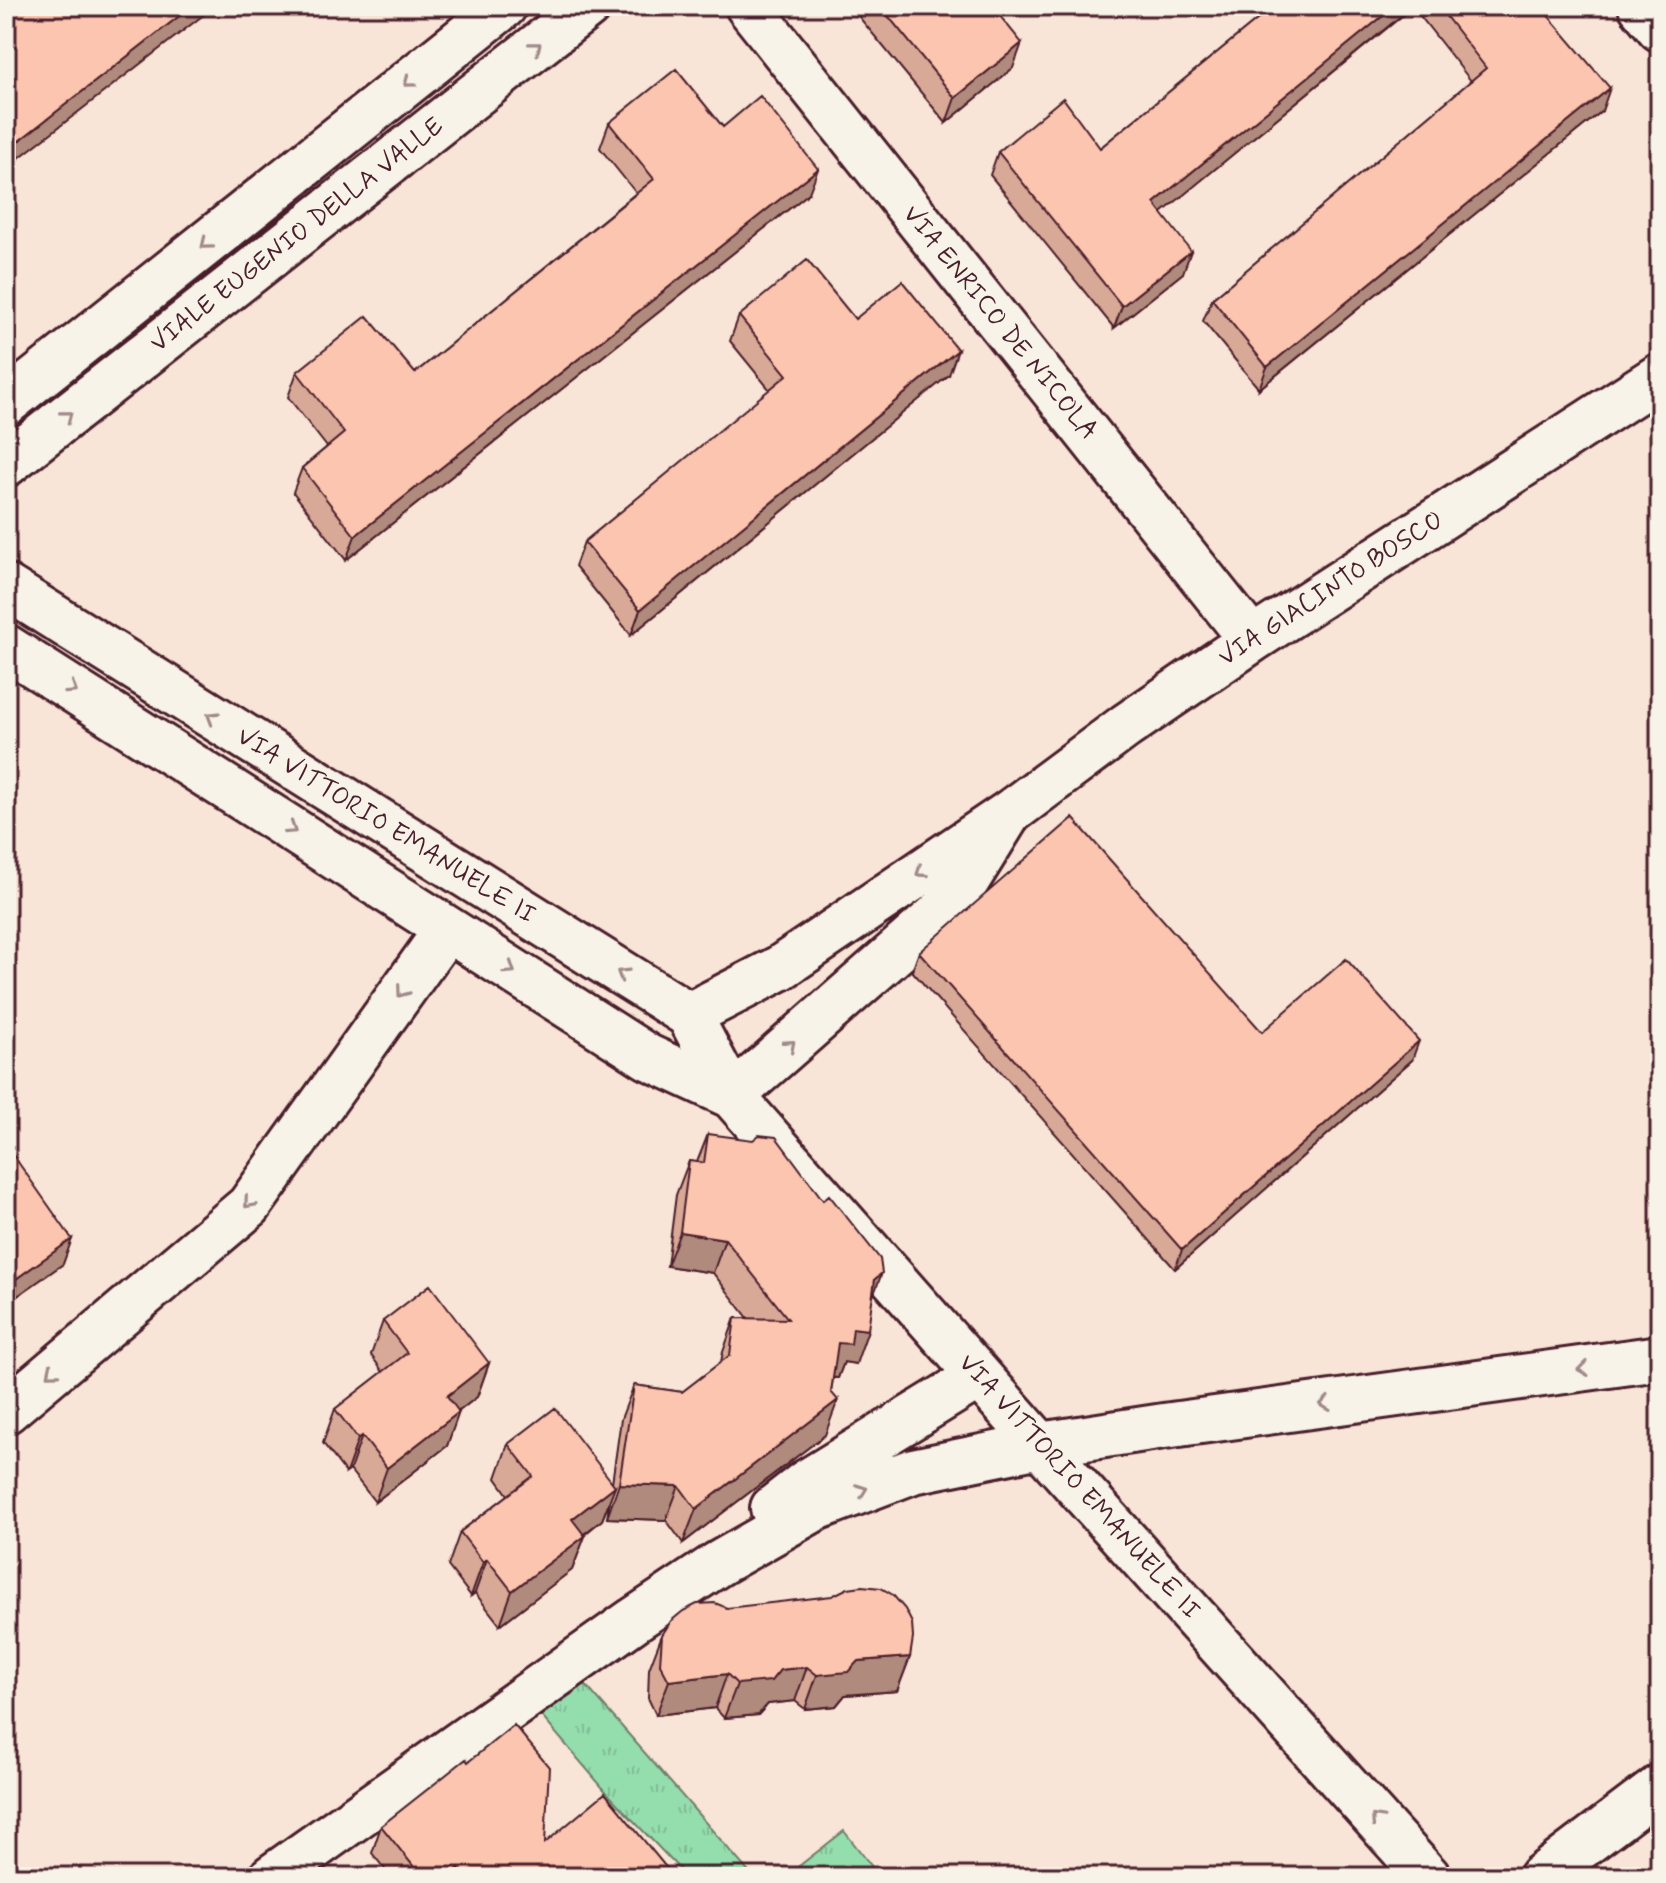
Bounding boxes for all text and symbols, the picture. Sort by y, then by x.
one-way arrow [527,42,541,57]
one-way arrow [404,72,418,87]
street label: VIALE EUGENIO DELLA VALLE [143,110,451,360]
street label: VIA ENRICO DE NICOLA [895,198,1105,448]
one-way arrow [201,234,215,249]
one-way arrow [58,411,73,425]
street label: VIA GIACINTO BOSCO [1212,503,1450,675]
one-way arrow [63,680,78,695]
one-way arrow [206,711,221,726]
street label: VIA VITTORIO EMANUELE II [230,720,542,932]
one-way arrow [282,820,297,835]
one-way arrow [916,862,930,877]
one-way arrow [501,960,516,975]
one-way arrow [617,968,631,983]
one-way arrow [397,984,411,998]
one-way arrow [781,1040,796,1054]
one-way arrow [244,1193,259,1208]
street label: VIA VITTORIO EMANUELE II [950,1347,1208,1627]
one-way arrow [1576,1360,1590,1377]
one-way arrow [47,1362,61,1377]
one-way arrow [1318,1395,1332,1412]
one-way arrow [854,1483,868,1500]
one-way arrow [1371,1814,1386,1828]

